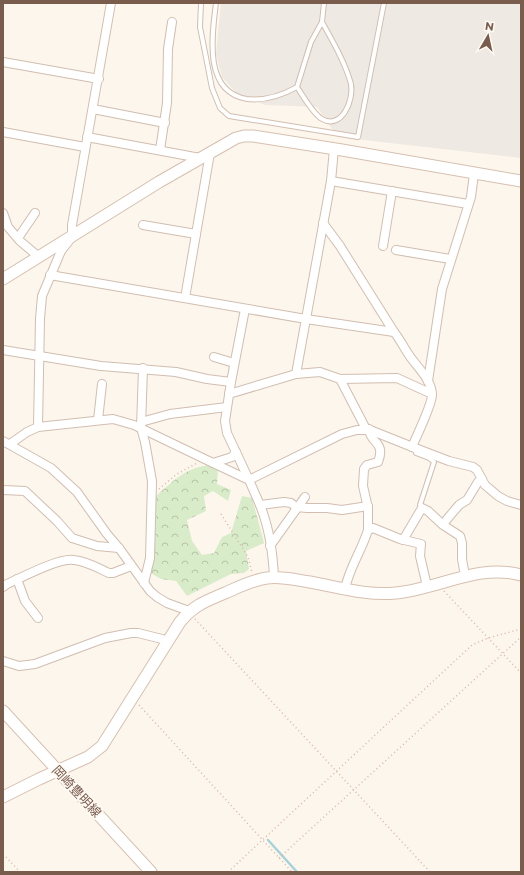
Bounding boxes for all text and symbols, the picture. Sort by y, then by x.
north arrow [468,16,508,56]
text: N [484,19,495,34]
street label: 岡崎豊明線 [49,762,105,820]

